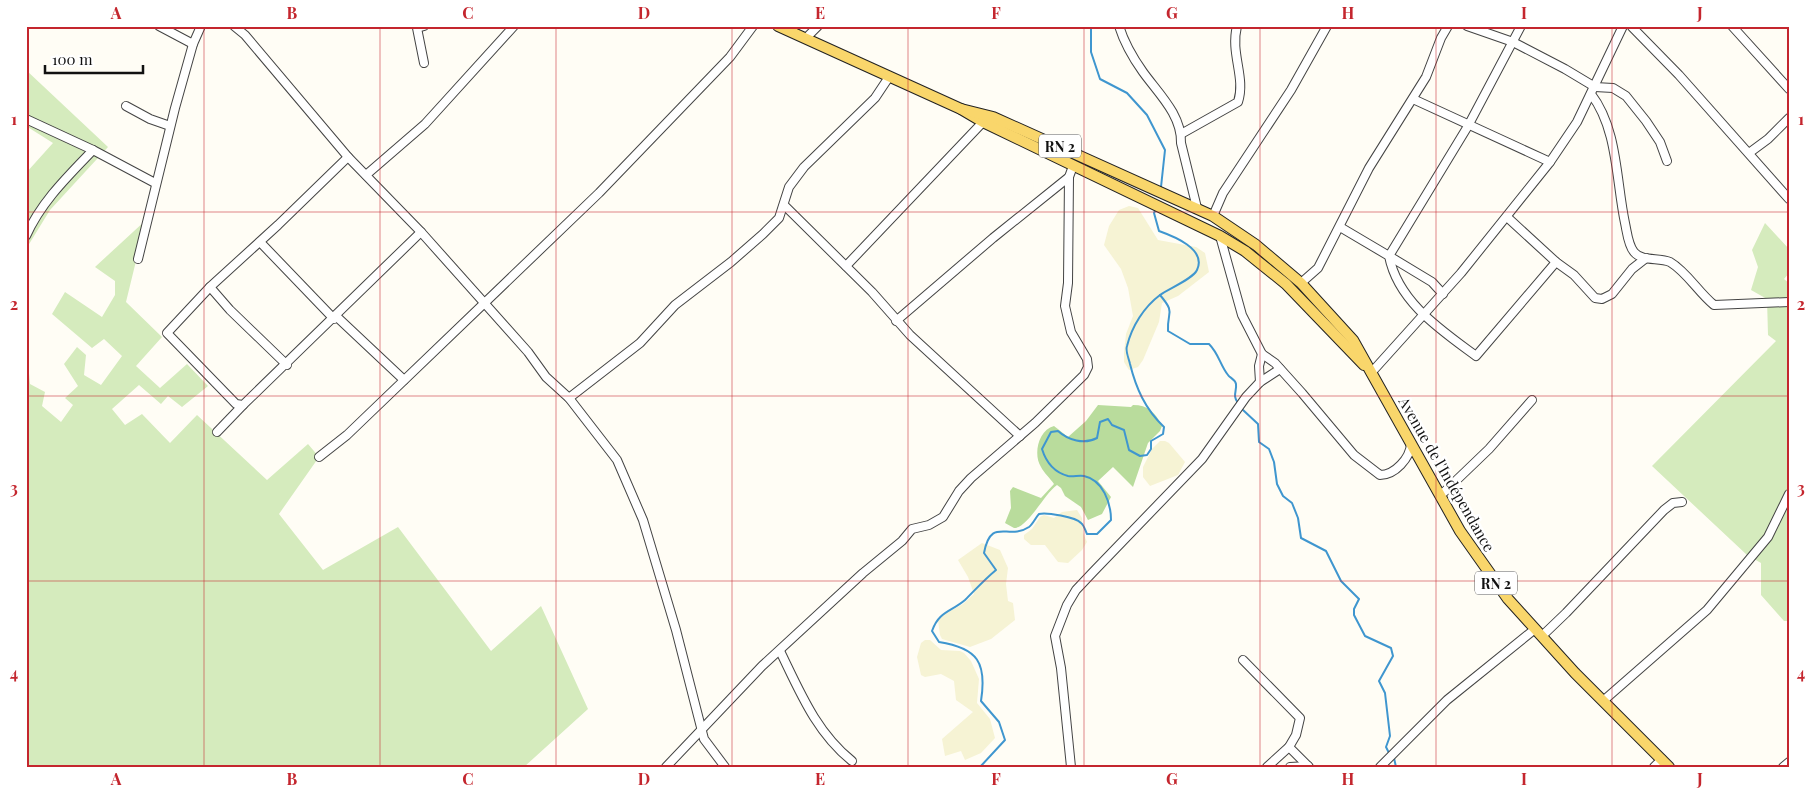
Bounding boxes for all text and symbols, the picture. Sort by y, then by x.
text: A [110,2,122,23]
text: B [287,2,298,23]
text: C [462,2,474,23]
text: D [638,2,650,23]
text: E [815,2,825,23]
text: F [991,2,1001,23]
text: G [1166,2,1178,23]
text: H [1342,2,1355,23]
text: I [1521,2,1527,23]
text: J [1696,2,1703,23]
scale bar [45,42,142,74]
text: 100 m [52,49,93,69]
text: 1 [11,108,17,129]
text: 1 [1798,108,1804,129]
road number: RN 2 [1039,134,1081,158]
text: 2 [10,293,18,314]
text: 2 [1797,293,1805,314]
street label: Avenue de l'Indépendance [1394,392,1500,555]
text: 3 [10,477,18,498]
text: 3 [1797,477,1805,498]
road number: RN 2 [1475,572,1517,594]
text: 4 [10,662,18,683]
text: 4 [1797,662,1805,683]
text: A [110,768,122,789]
text: B [287,768,298,789]
text: C [462,768,474,789]
text: D [638,768,650,789]
text: E [815,768,825,789]
text: F [991,768,1001,789]
text: G [1166,768,1178,789]
text: H [1342,768,1355,789]
text: I [1521,768,1527,789]
text: J [1696,768,1703,789]

